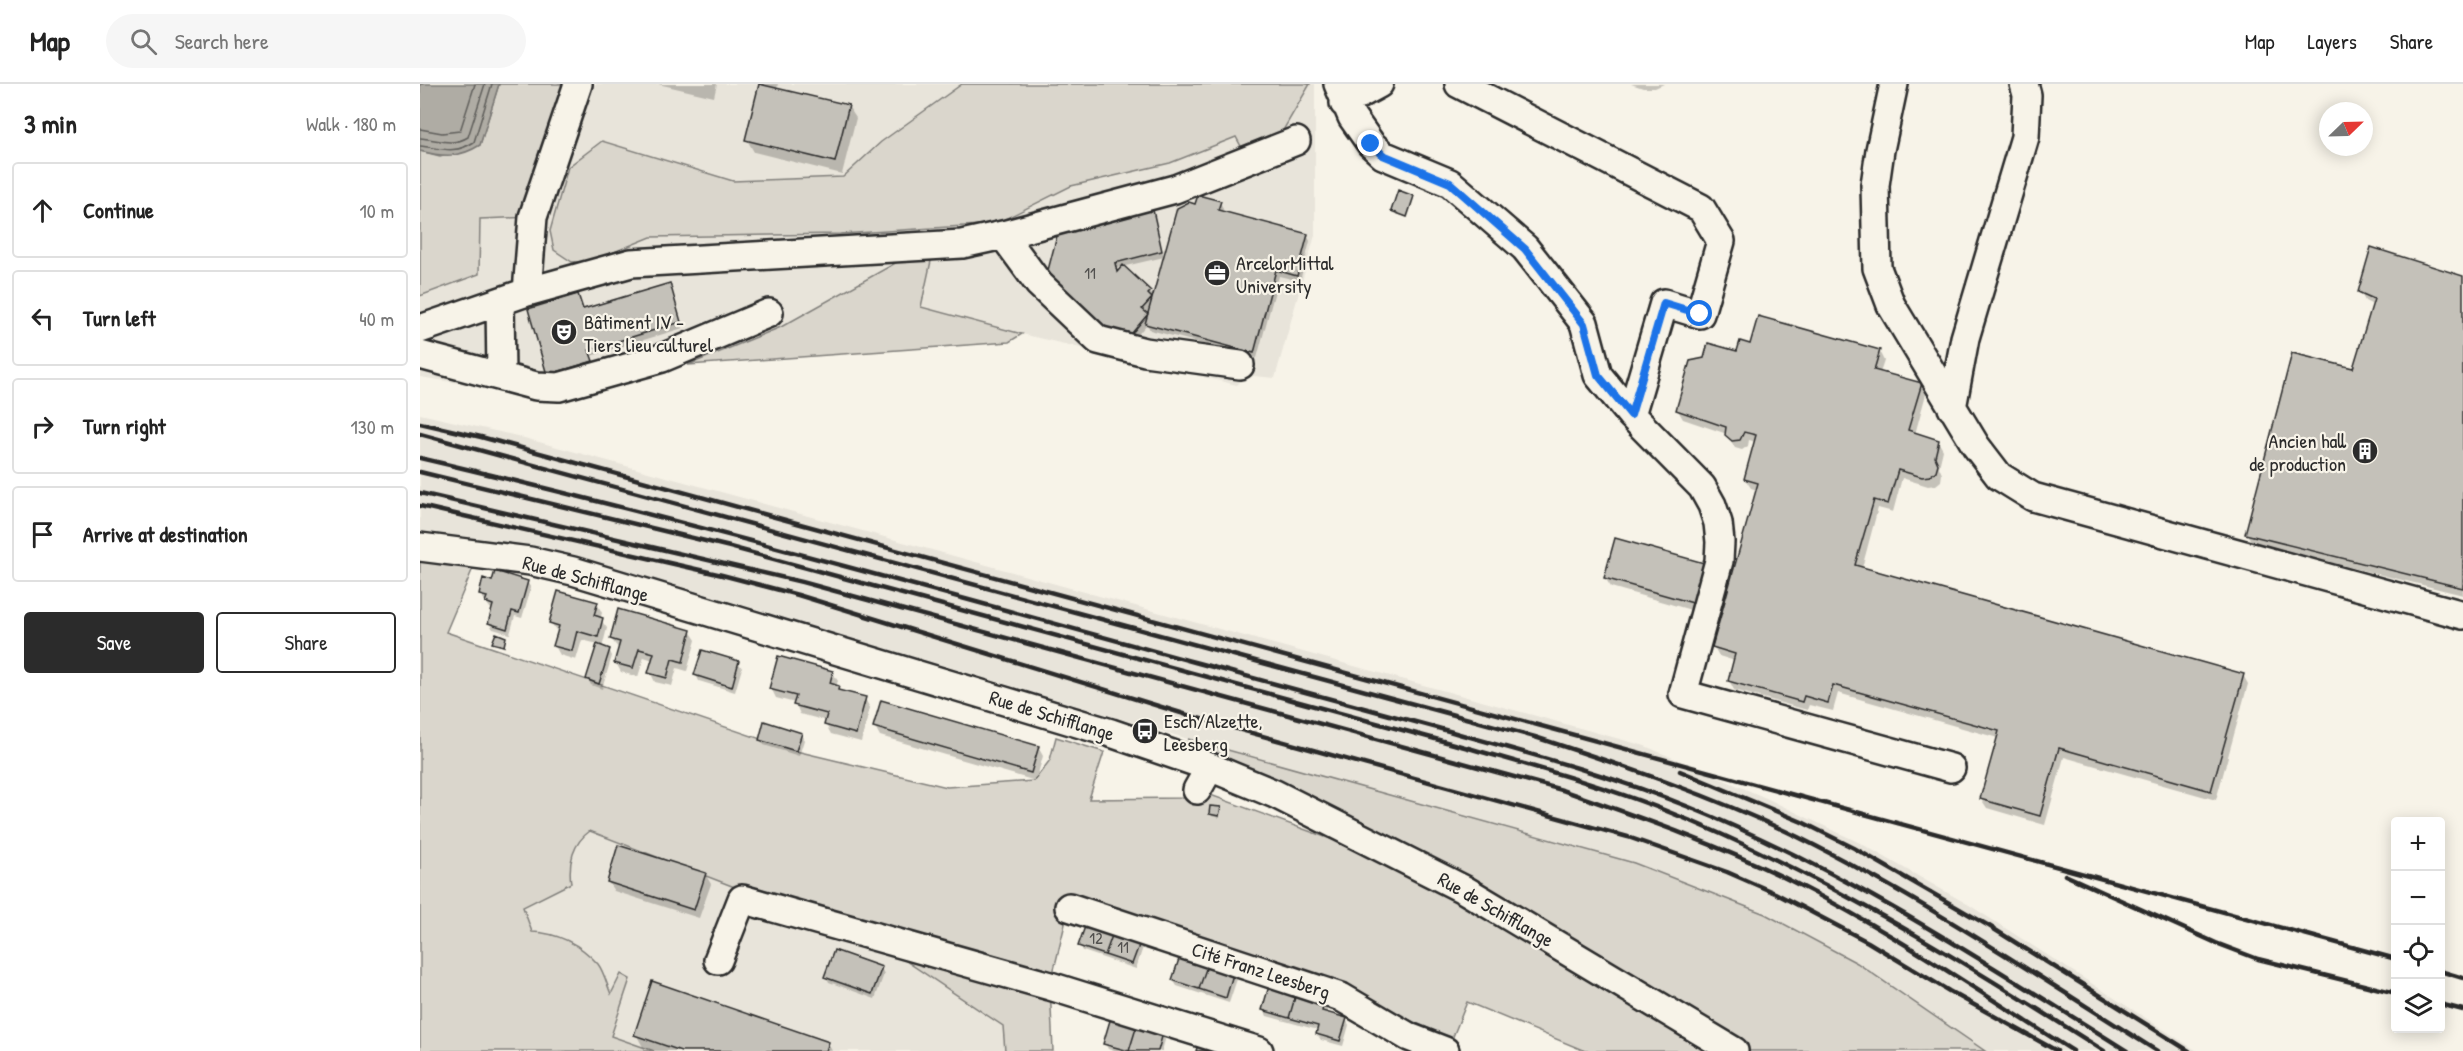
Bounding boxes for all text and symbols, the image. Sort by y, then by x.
search box [106,14,526,68]
text: Map [30,22,70,60]
icon: search [127,25,160,58]
text: Search here [175,26,269,56]
text: Map [2245,27,2274,56]
text: Layers [2307,27,2357,56]
text: Share [2390,27,2433,56]
north arrow [2319,102,2373,156]
text: 3 min [24,106,77,141]
text: Walk · 180 m [306,110,396,137]
route end [1357,130,1383,156]
icon: ahead [26,194,59,227]
text: Continue [83,195,154,225]
text: 10 m [360,197,394,224]
place label: ArcelorMittal University [1236,249,1334,299]
office icon: ArcelorMittal University [1202,258,1232,288]
house number: 11 [1084,262,1096,284]
route start [1686,300,1712,326]
icon: left [26,302,59,335]
text: Turn left [83,303,156,333]
text: 40 m [359,305,394,332]
place label: Bâtiment IV - Tiers lieu culturel [584,308,714,358]
theatre icon: Bâtiment IV - Tiers lieu culturel [549,317,579,347]
icon: right [26,410,59,443]
text: Turn right [83,411,166,441]
text: 130 m [351,413,394,440]
place label: Ancien hall de production [2249,427,2346,477]
building icon: Ancien hall de production [2350,436,2380,466]
icon: arrive [26,518,59,551]
text: Arrive at destination [83,519,248,549]
street label: Rue de Schifflange [520,548,652,608]
button: Save [24,612,204,673]
button: Share [216,612,396,673]
street label: Rue de Schifflange [986,683,1118,747]
place label: Esch/Alzette, Leesberg [1164,707,1263,757]
bus stop icon: Esch/Alzette, Leesberg [1130,716,1160,746]
map controls [2391,817,2445,1033]
button: + [2391,817,2445,871]
street label: Rue de Schifflange [1433,865,1559,953]
button: − [2391,871,2445,925]
button: locate [2391,925,2445,979]
house number: 12 [1089,927,1103,949]
street label: Cité Franz Leesberg [1188,935,1334,1005]
house number: 11 [1117,936,1129,958]
button: layers [2391,979,2445,1033]

